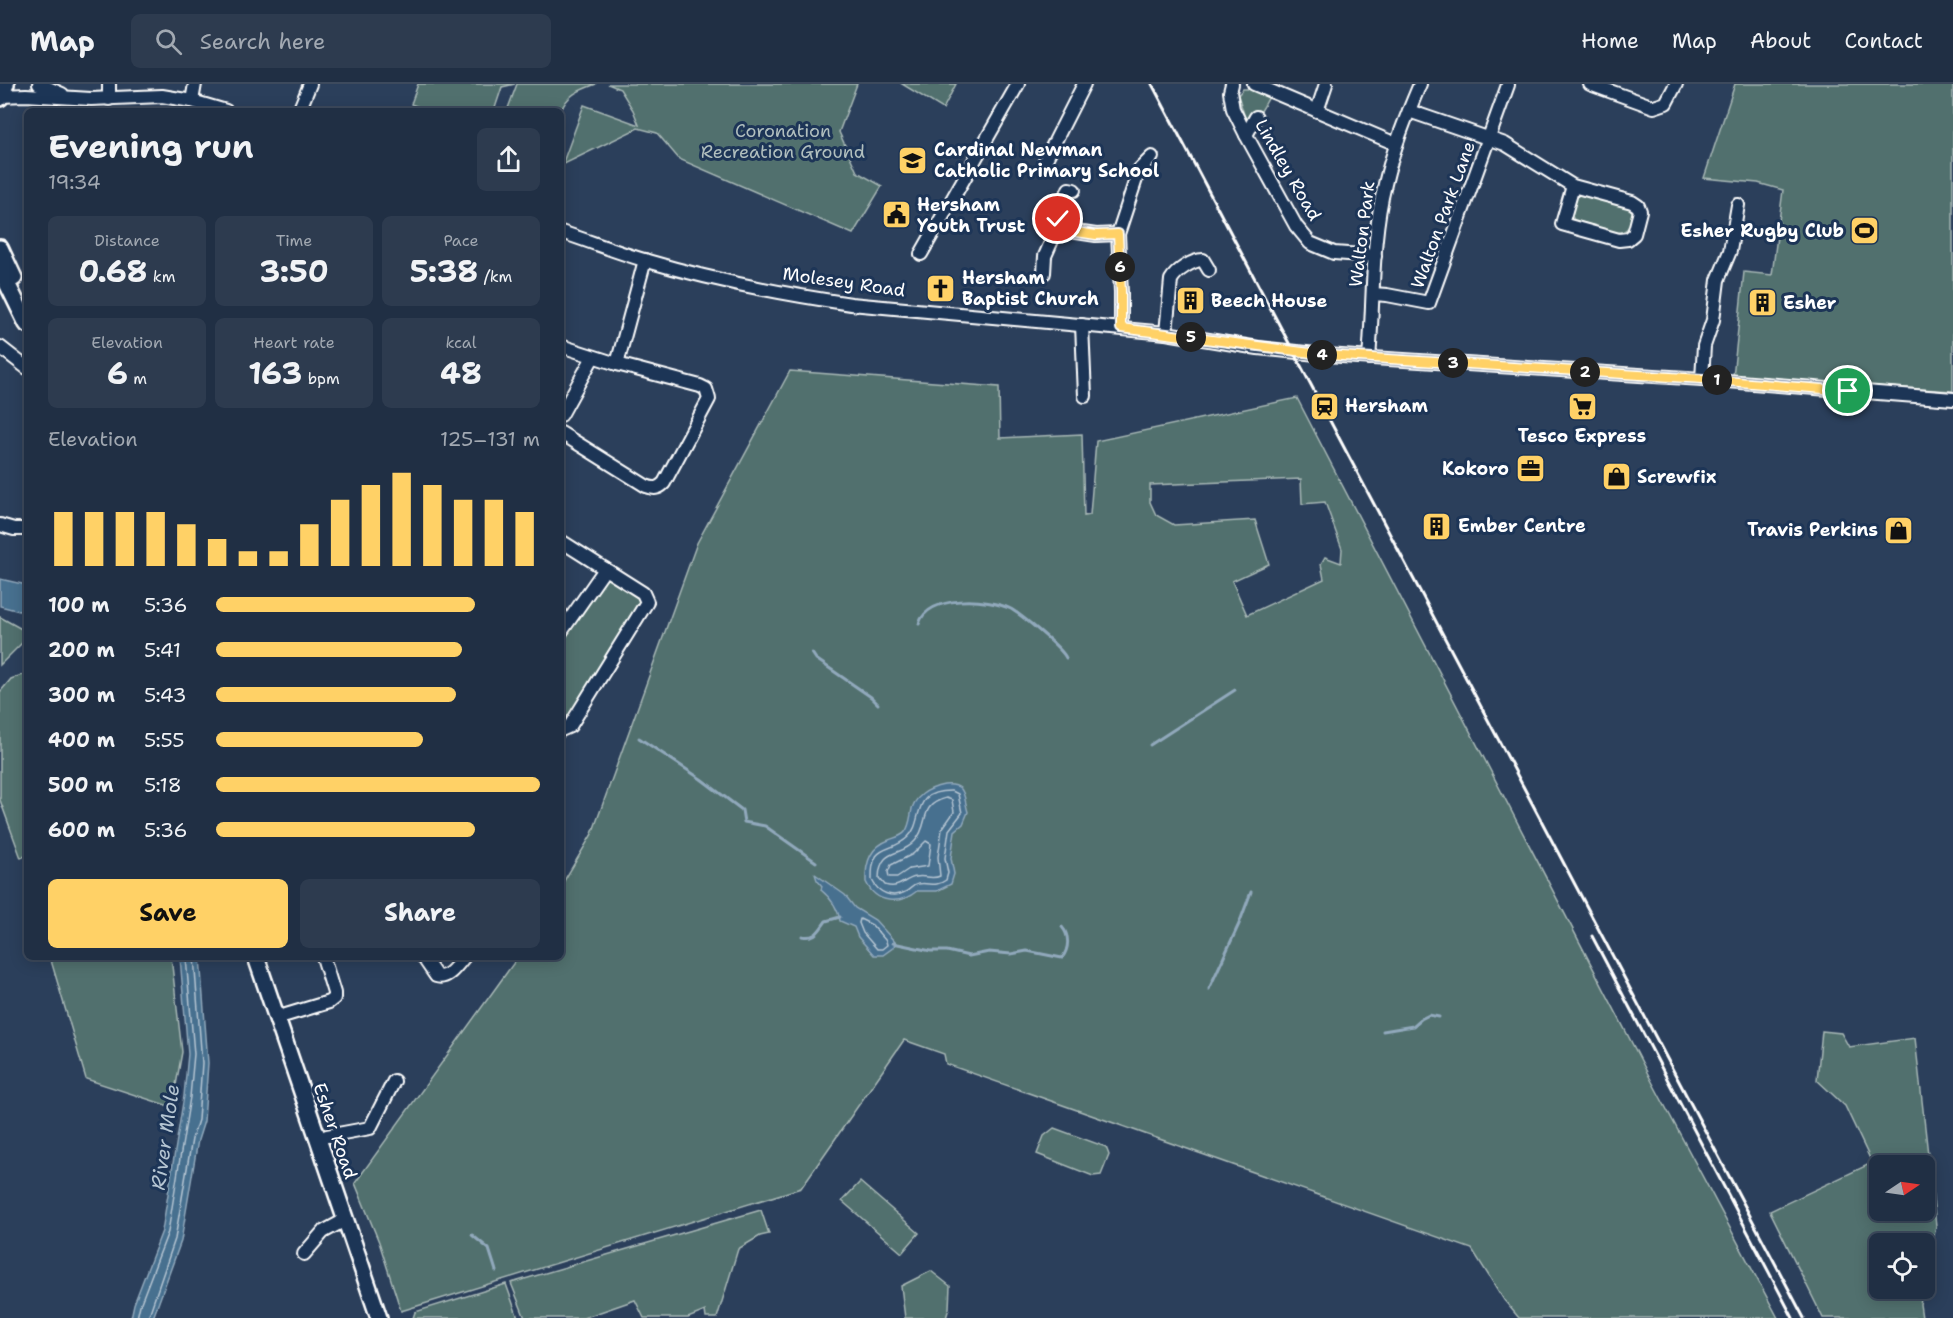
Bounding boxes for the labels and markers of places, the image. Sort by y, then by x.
place label: Cardinal Newman Catholic Primary School [934,138,1159,183]
school or university icon: Cardinal Newman Catholic Primary School [897,144,929,176]
place label: Hersham Youth Trust [917,193,1026,238]
pin [1032,193,1083,244]
public building icon: Hersham Youth Trust [880,199,912,231]
sports icon: Esher Rugby Club [1849,215,1881,247]
place label: Esher Rugby Club [1681,219,1844,243]
pin: 6 [1105,252,1135,282]
place label: Hersham Baptist Church [962,266,1099,311]
church icon: Hersham Baptist Church [925,272,957,304]
building icon: Beech House [1174,285,1206,317]
building icon: Esher [1746,287,1778,319]
place label: Beech House [1211,289,1327,313]
place label: Esher [1783,291,1837,315]
pin: 5 [1176,322,1206,352]
pin: 4 [1307,340,1337,370]
pin: 3 [1438,348,1468,378]
pin: 2 [1570,357,1600,387]
pin: 1 [1702,365,1732,395]
pin [1822,365,1873,416]
station icon: Hersham [1308,390,1340,422]
supermarket icon: Tesco Express [1566,391,1598,423]
place label: Hersham [1345,394,1428,418]
place label: Tesco Express [1518,424,1646,448]
office icon: Kokoro [1514,453,1546,485]
place label: Kokoro [1442,457,1509,481]
shop icon: Screwfix [1600,461,1632,493]
place label: Screwfix [1637,465,1716,489]
building icon: Ember Centre [1421,510,1453,542]
place label: Ember Centre [1458,514,1586,538]
shop icon: Travis Perkins [1883,514,1915,546]
place label: Travis Perkins [1747,518,1878,542]

